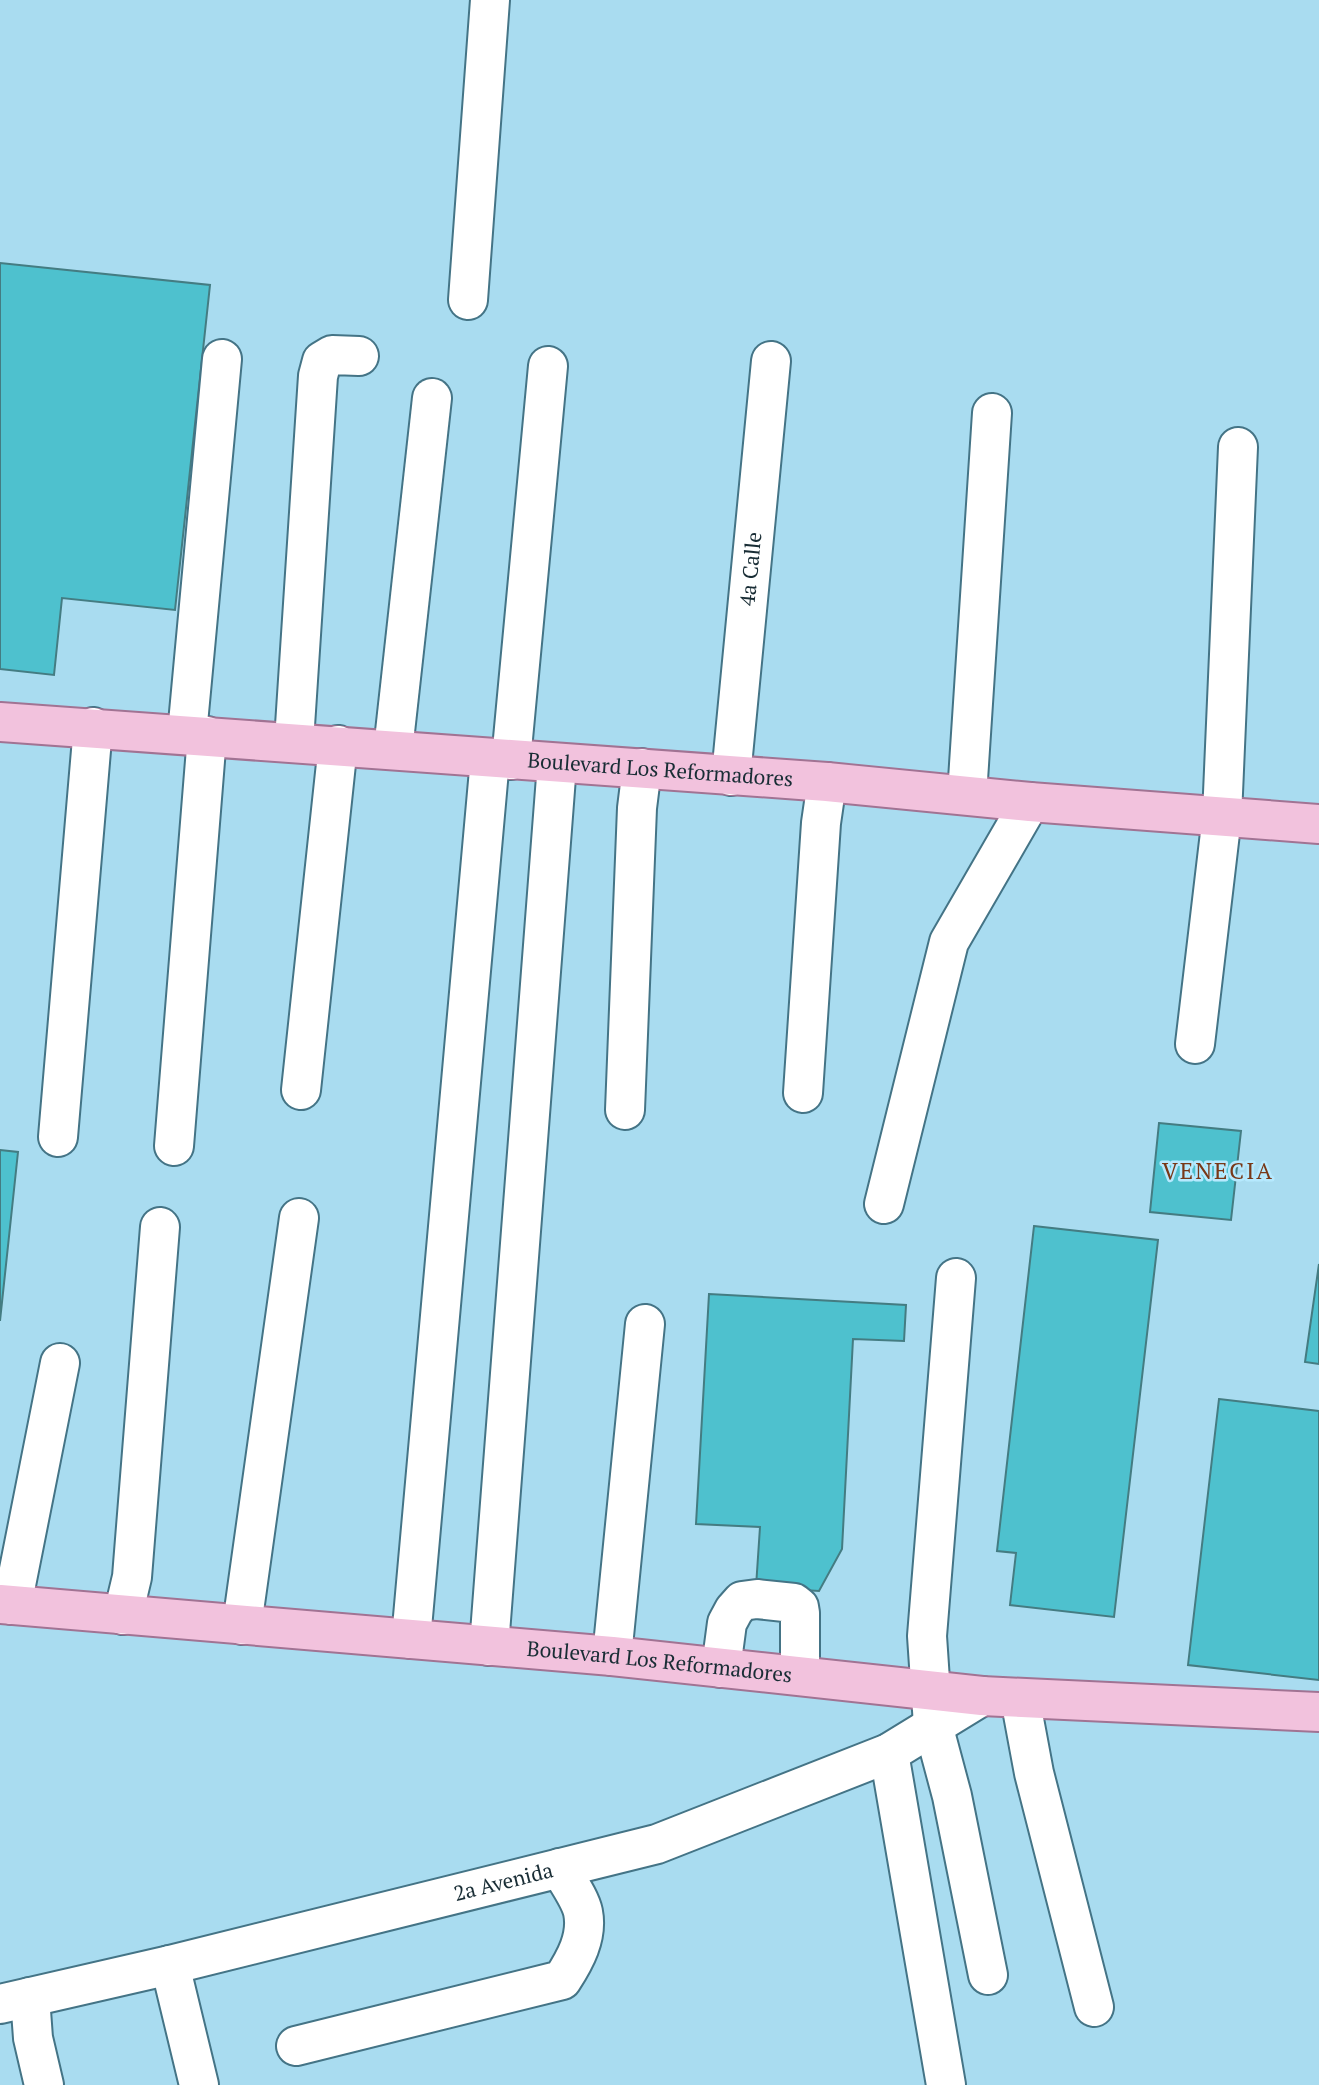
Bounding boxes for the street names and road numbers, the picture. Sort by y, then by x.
street label: 4a Calle [732,531,767,607]
street label: Boulevard Los Reformadores [526,745,794,793]
street label: Boulevard Los Reformadores [526,1634,794,1688]
street label: 2a Avenida [451,1855,556,1907]

